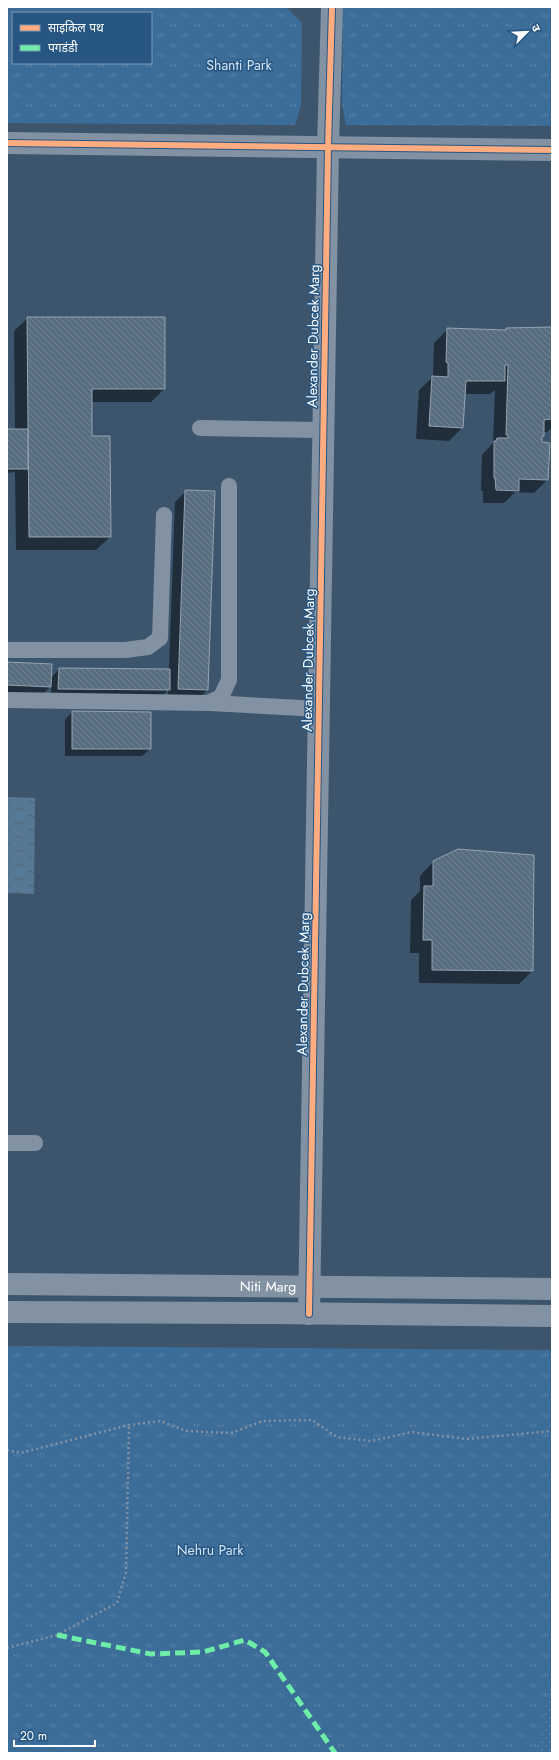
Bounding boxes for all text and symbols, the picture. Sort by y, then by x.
legend [12,12,152,64]
north arrow [507,12,547,52]
text: साइकिल पथ [48,19,104,37]
text: उ [528,22,545,35]
text: पगडंडी [48,39,78,57]
park label: Shanti Park [206,55,272,75]
street label: Alexander Dubcek Marg [302,264,324,408]
street label: Alexander Dubcek Marg [297,588,319,732]
street label: Alexander Dubcek Marg [292,912,314,1056]
street label: Niti Marg [240,1276,296,1297]
park label: Nehru Park [177,1540,244,1560]
scale bar [14,1722,95,1748]
text: 20 m [20,1727,47,1745]

